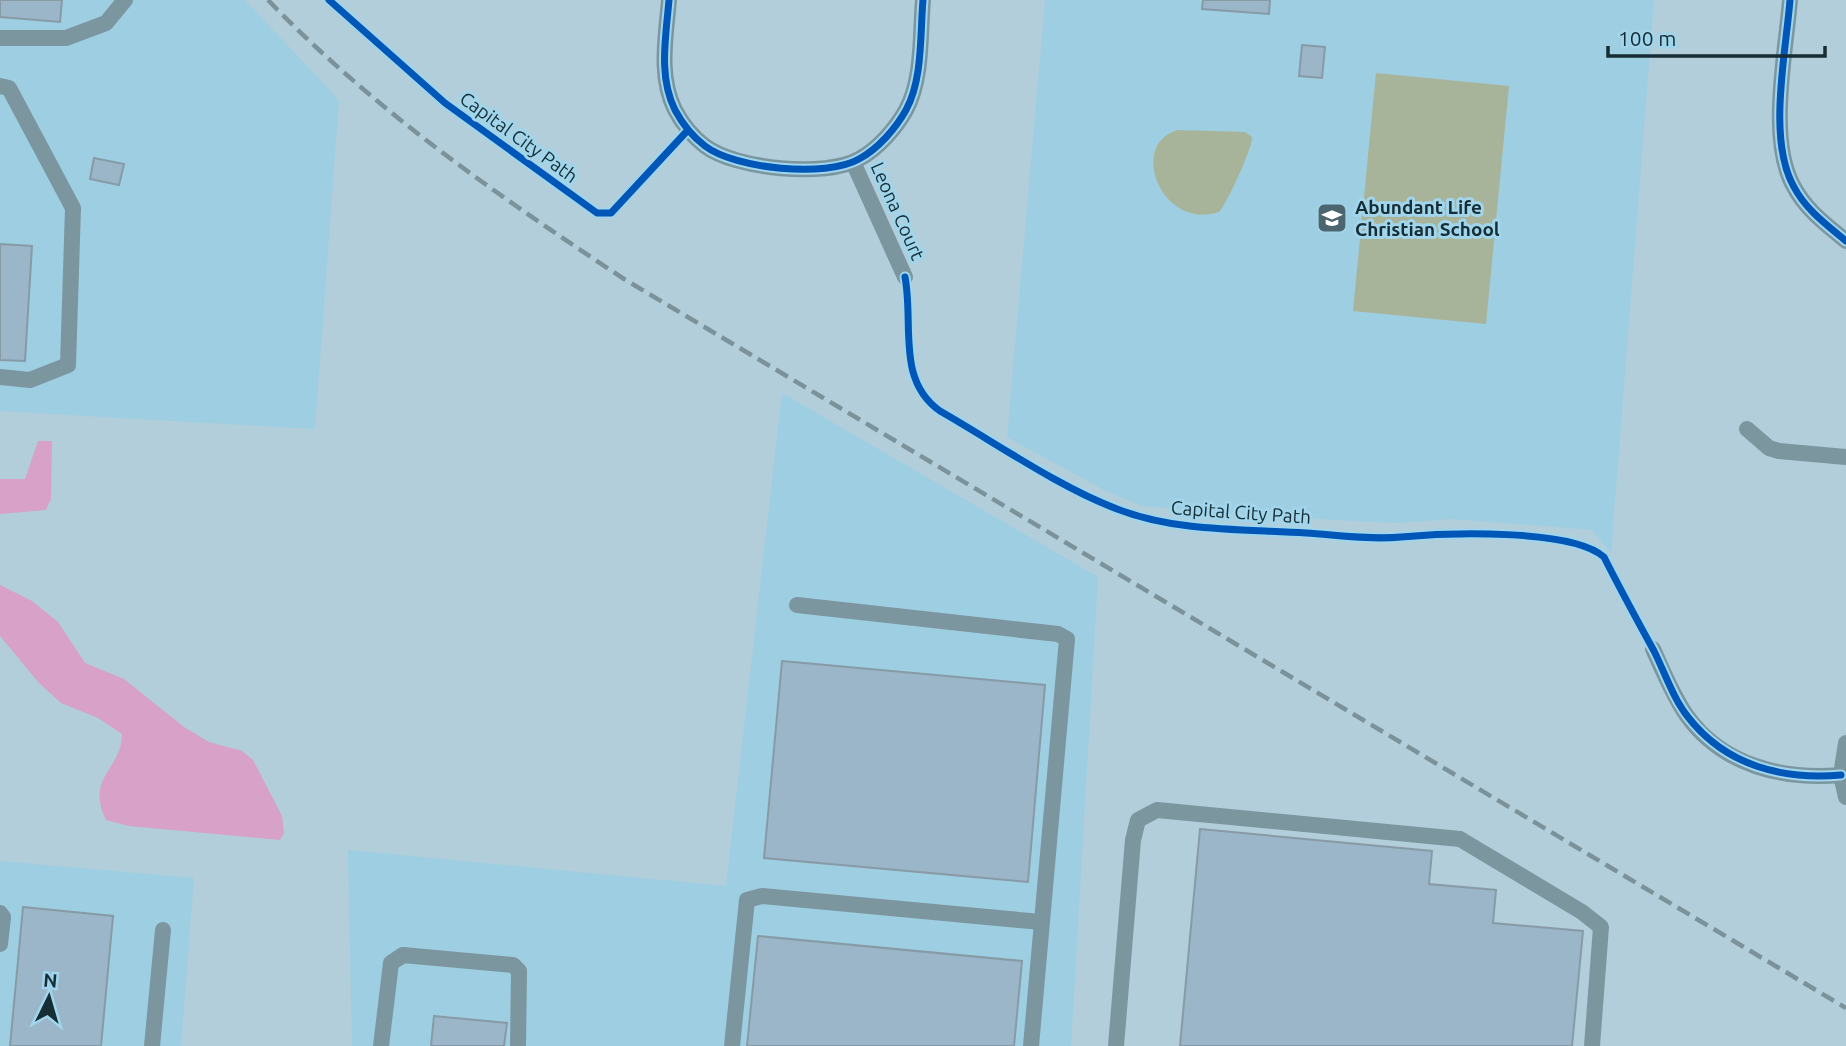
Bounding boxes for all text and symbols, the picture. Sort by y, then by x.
scale bar [1608,14,1825,58]
text: 100 m [1618,26,1676,50]
street label: Capital City Path [456,87,582,187]
street label: Leona Court [867,159,930,264]
place label: Abundant Life Christian School [1355,196,1500,240]
school or university icon: Abundant Life Christian School [1315,201,1349,235]
street label: Capital City Path [1170,496,1312,528]
north arrow [14,962,84,1032]
text: N [42,968,59,992]

